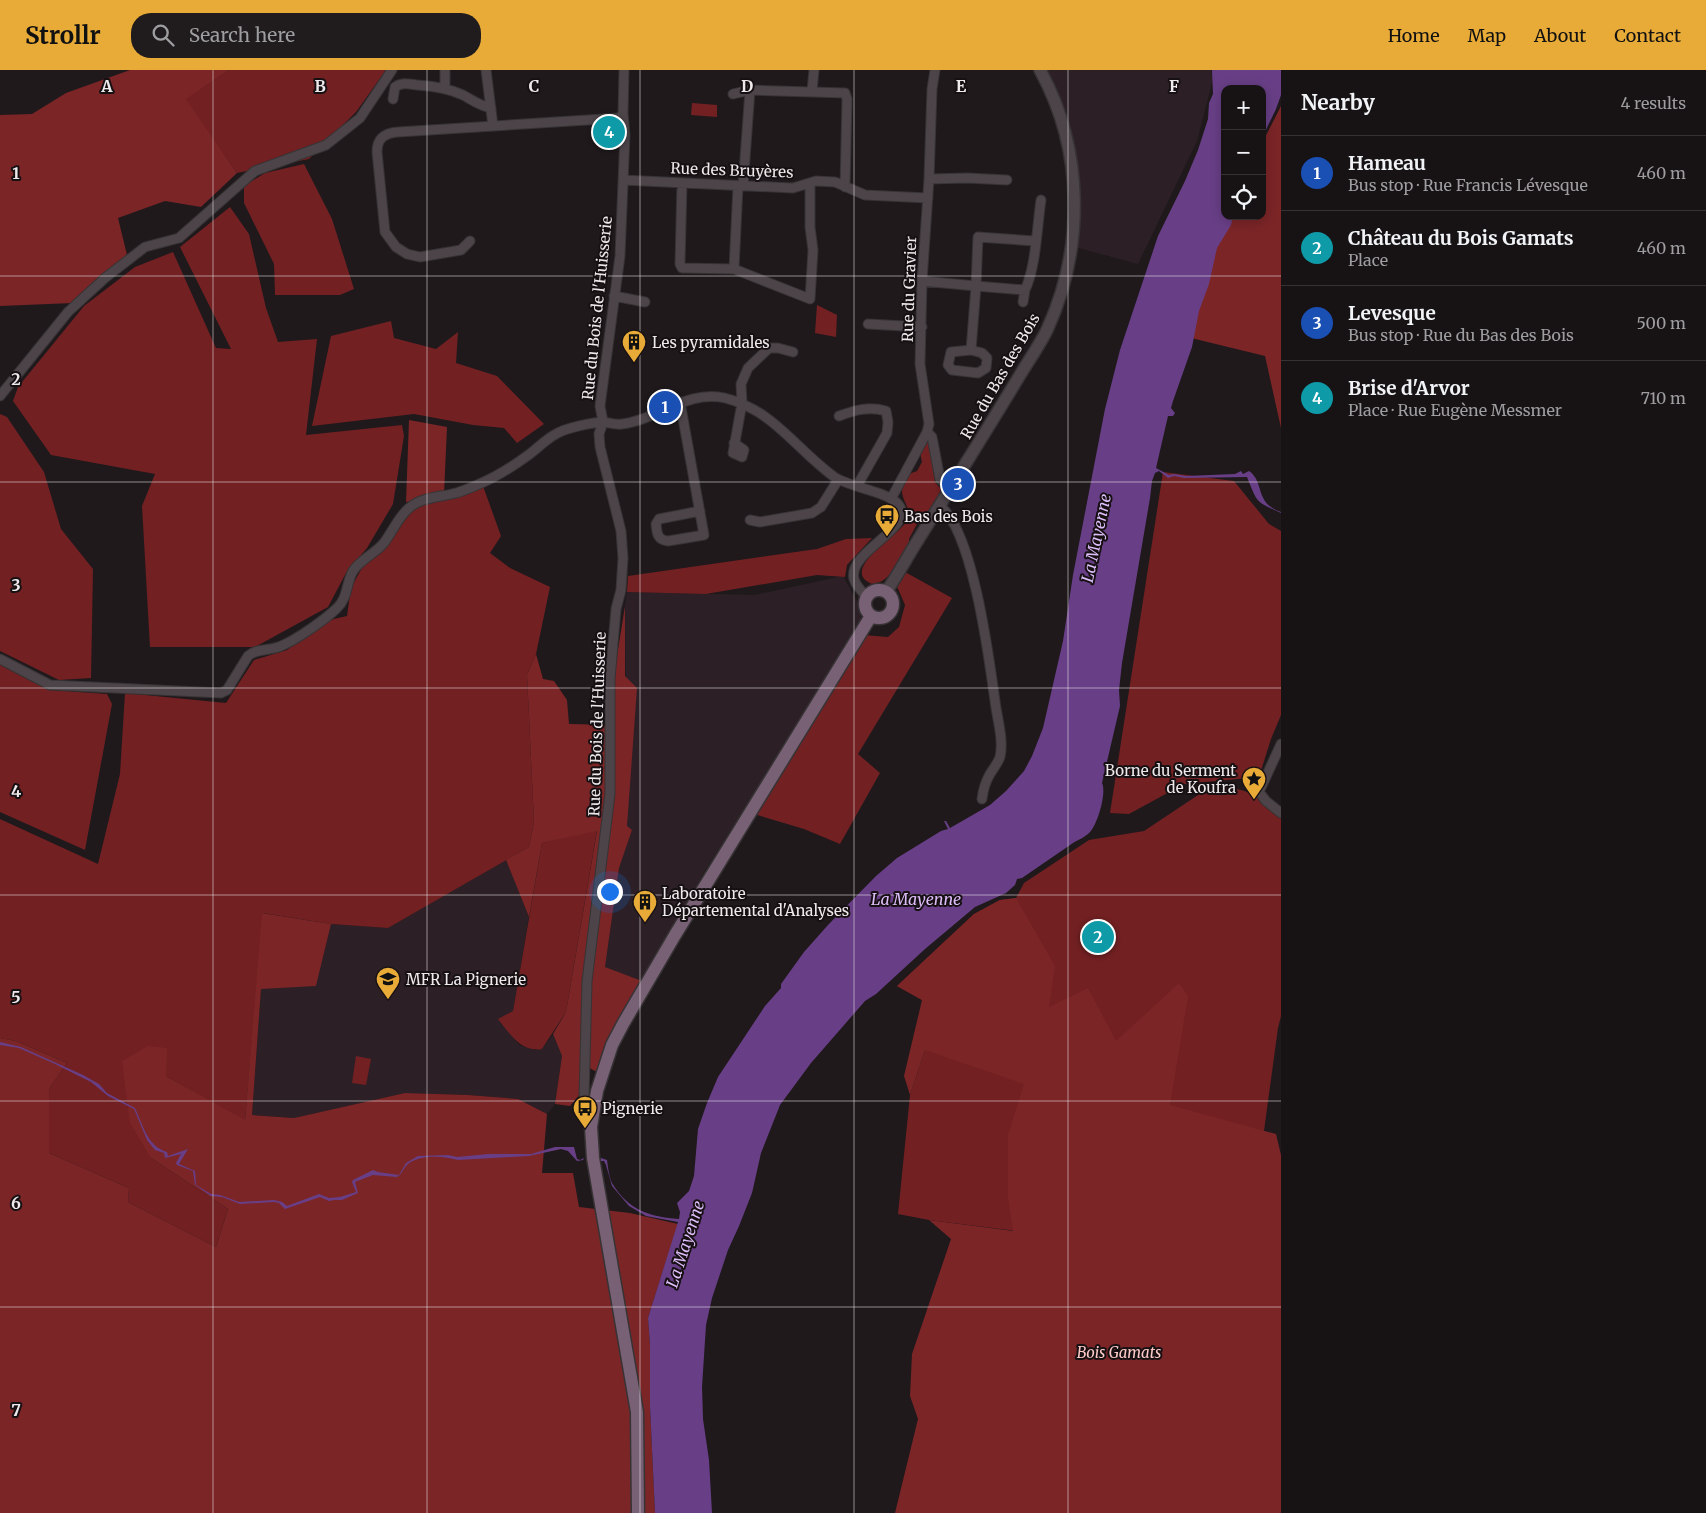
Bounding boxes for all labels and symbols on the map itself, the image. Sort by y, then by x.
text: A [100,76,113,96]
text: B [314,76,326,96]
text: C [529,76,539,96]
text: D [741,76,753,96]
text: E [956,76,967,96]
text: F [1169,76,1179,96]
pin: 4 [593,113,625,151]
street label: Rue des Bruyères [670,158,794,182]
text: 1 [12,163,20,183]
street label: Rue du Bois de l'Huisserie [578,215,616,401]
street label: Rue du Gravier [898,235,920,342]
street label: Rue du Bas des Bois [956,310,1044,442]
building icon: Les pyramidales [621,329,647,363]
place label: Les pyramidales [652,333,770,352]
text: 2 [11,369,21,389]
pin: 1 [649,388,681,426]
pin: 3 [942,465,974,503]
water label: La Mayenne [1077,492,1115,584]
bus stop icon: Bas des Bois [874,503,900,537]
place label: Bas des Bois [904,507,993,526]
text: 3 [11,575,21,595]
street label: Rue du Bois de l'Huisserie [584,631,610,817]
place label: Borne du Serment de Koufra [1105,761,1236,797]
place icon: Borne du Serment de Koufra [1241,766,1267,800]
text: 4 [11,781,21,801]
your location [597,879,623,905]
place label: Laboratoire Départemental d'Analyses [662,884,849,920]
building icon: Laboratoire Départemental d'Analyses [632,889,658,923]
water label: La Mayenne [871,889,961,909]
pin: 2 [1082,918,1114,956]
school or university icon: MFR La Pignerie [375,966,401,1000]
place label: MFR La Pignerie [406,970,526,989]
text: 5 [11,987,21,1007]
bus stop icon: Pignerie [572,1095,598,1129]
place label: Pignerie [602,1099,663,1118]
text: 6 [11,1193,21,1213]
water label: La Mayenne [662,1198,708,1290]
park label: Bois Gamats [1077,1343,1161,1362]
text: 7 [11,1400,21,1420]

